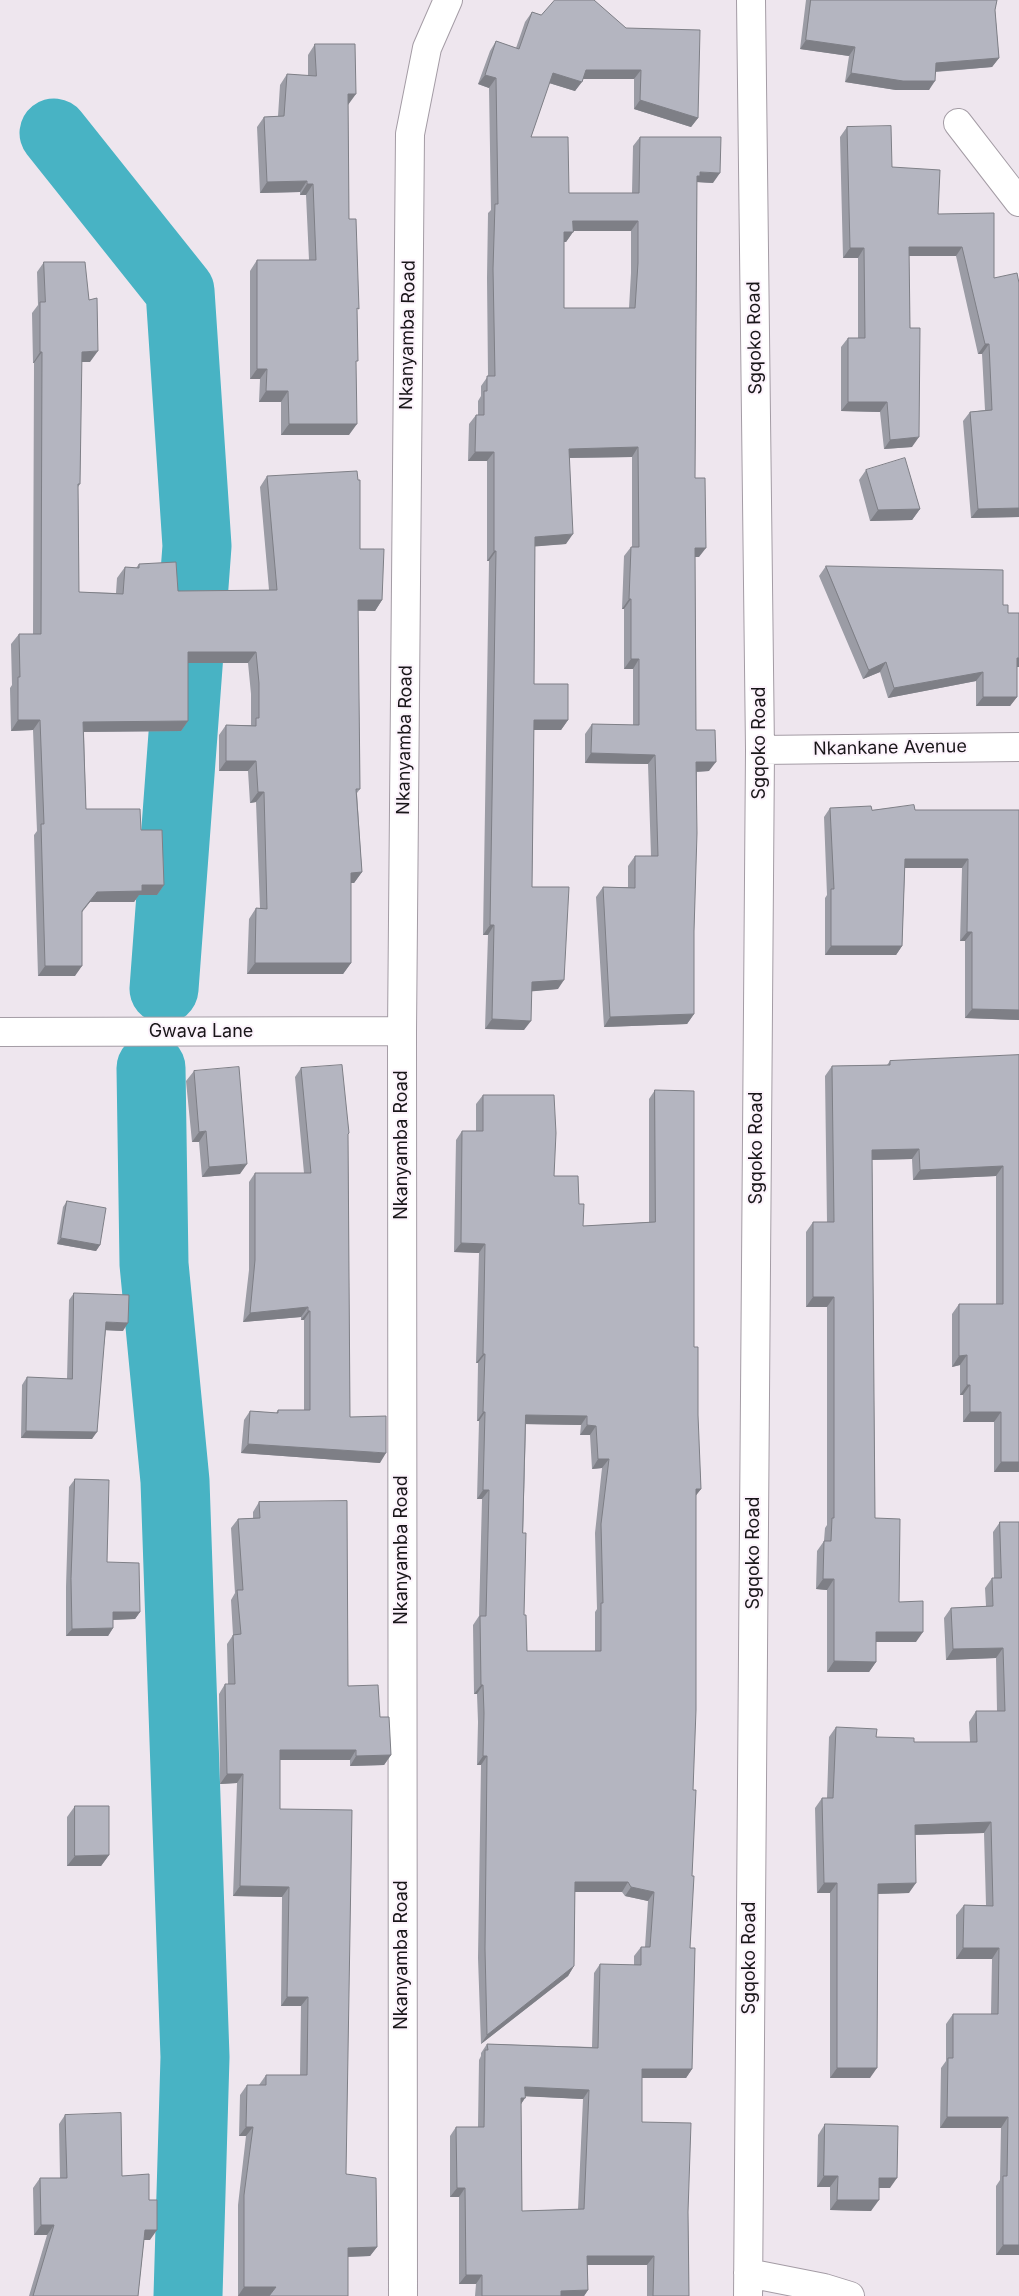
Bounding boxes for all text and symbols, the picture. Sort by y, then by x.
street label: Nkanyamba Road [396,260,420,410]
street label: Sgqoko Road [743,281,767,395]
street label: Nkanyamba Road [393,665,417,815]
street label: Sgqoko Road [749,686,771,800]
street label: Nkankane Avenue [813,736,967,760]
street label: Gwava Lane [149,1021,253,1043]
street label: Nkanyamba Road [391,1070,413,1220]
street label: Sgqoko Road [746,1091,768,1205]
street label: Nkanyamba Road [391,1475,413,1625]
street label: Sgqoko Road [743,1496,765,1610]
street label: Nkanyamba Road [391,1880,413,2030]
street label: Sgqoko Road [739,1901,761,2015]

